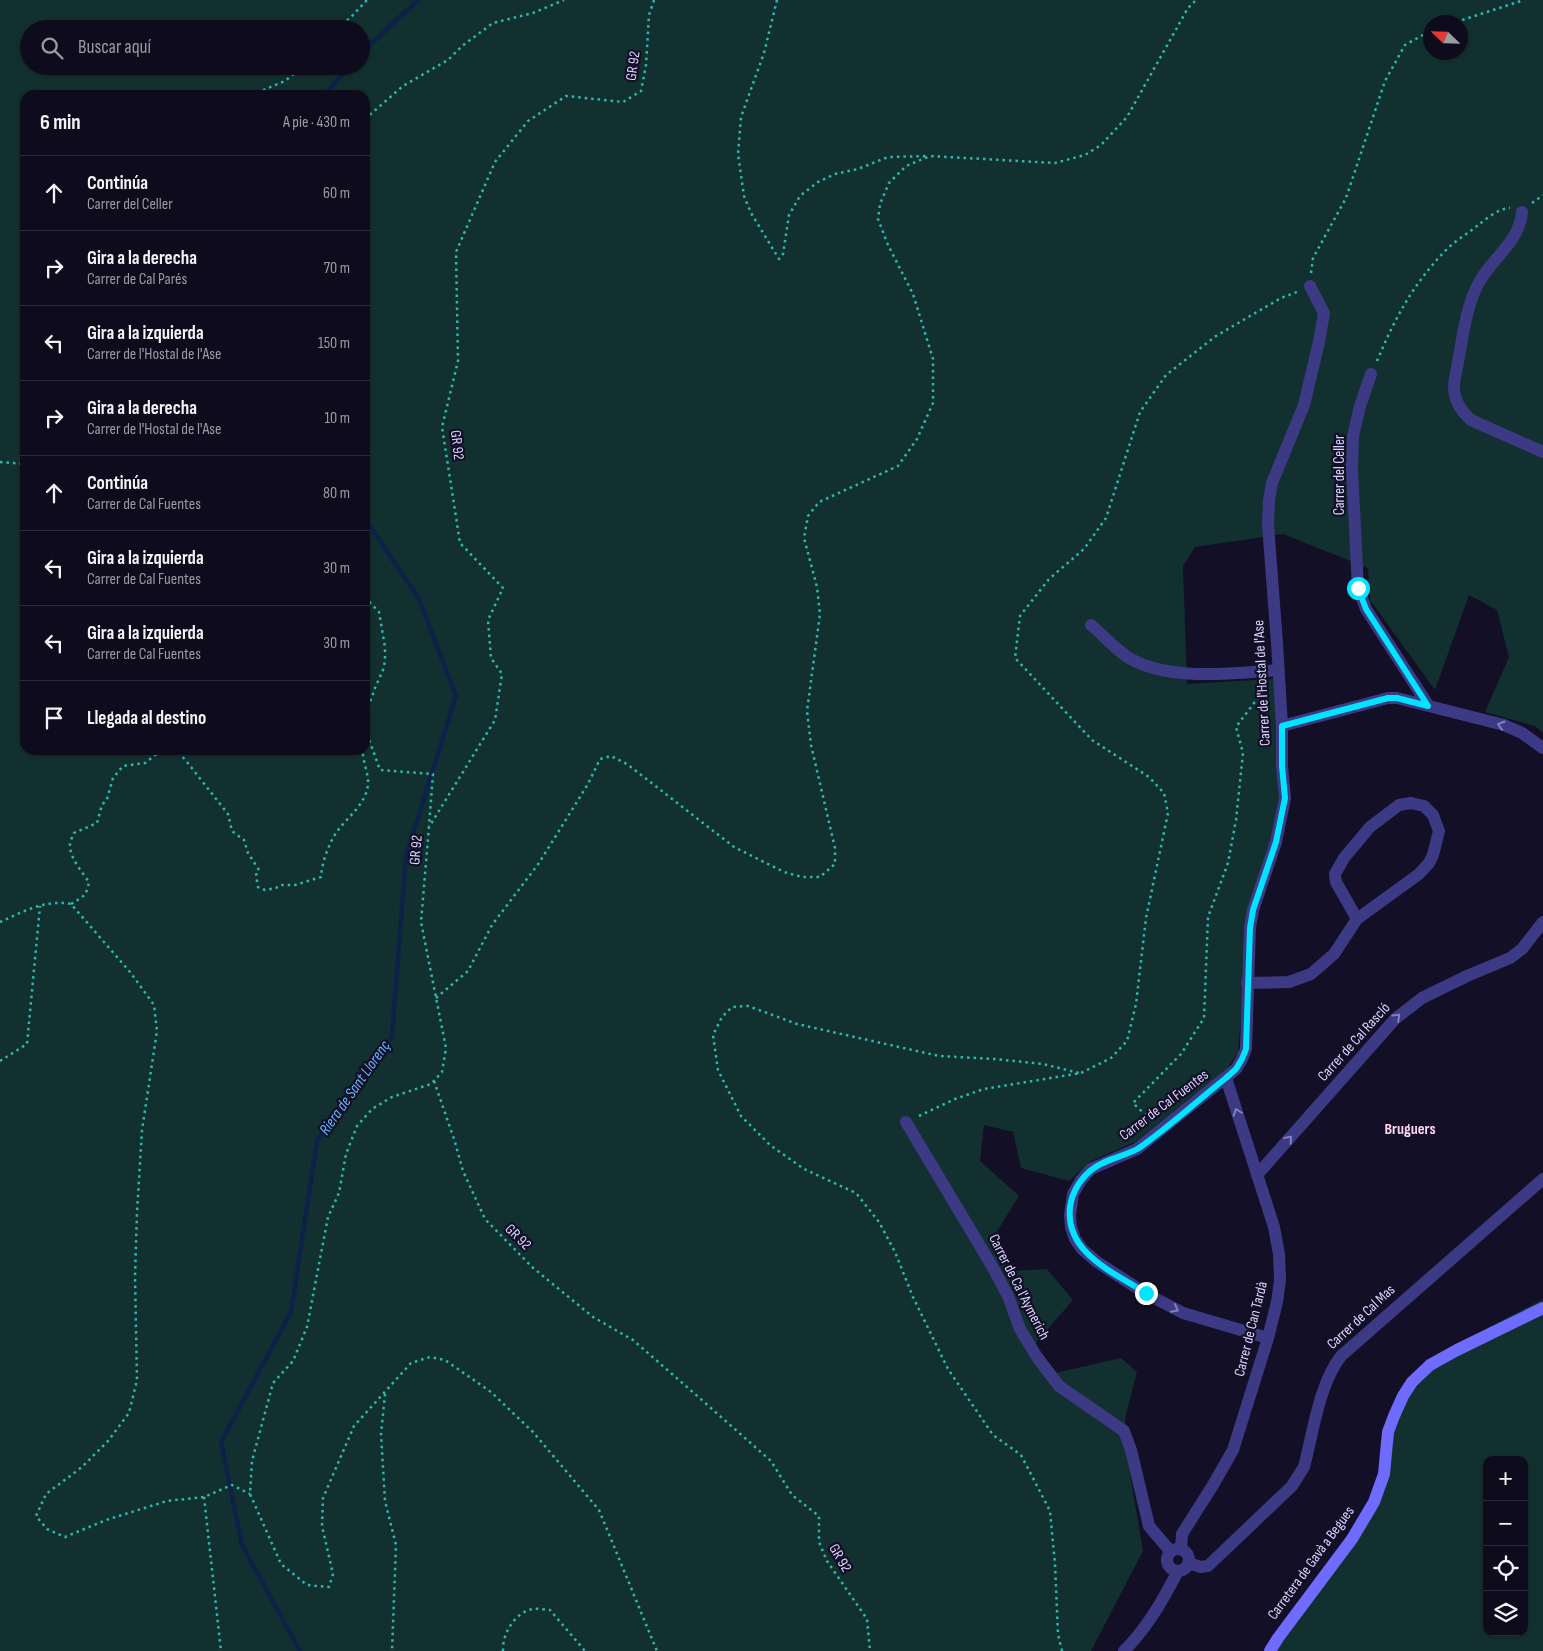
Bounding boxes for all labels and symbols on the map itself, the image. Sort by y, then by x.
north arrow [1423,15,1468,60]
street label: GR 92 [622,50,644,82]
street label: GR 92 [446,429,468,461]
street label: Carrer del Celler [1330,434,1349,515]
route start [1347,577,1370,600]
street label: Carrer de l'Hostal de l'Ase [1249,620,1275,746]
one-way arrow [1497,720,1505,730]
street label: GR 92 [405,834,427,866]
street label: Carrer de Cal Rascló [1314,999,1394,1085]
one-way arrow [1392,1014,1401,1023]
water label: Riera de Sant Llorenç [315,1037,395,1139]
street label: Carrer de Cal Fuentes [1116,1065,1212,1145]
one-way arrow [1232,1109,1242,1117]
district label: Bruguers [1384,1120,1436,1139]
one-way arrow [1283,1135,1292,1144]
street label: GR 92 [501,1220,535,1254]
street label: Carrer de Ca l'Aymerich [984,1231,1054,1343]
street label: Carrer de Can Tardà [1230,1279,1272,1378]
street label: Carrer de Cal Mas [1323,1281,1399,1353]
route end [1135,1282,1158,1305]
one-way arrow [1170,1303,1179,1313]
street label: Carretera de Gavà a Begues [1263,1502,1359,1624]
street label: GR 92 [824,1540,856,1576]

